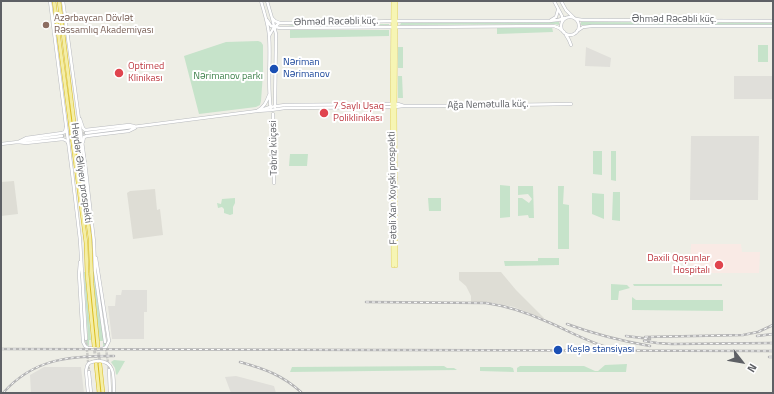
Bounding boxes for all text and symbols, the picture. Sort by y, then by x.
place label: Azərbaycan Dövlət Rəssamlıq Akademiyası [54,13,154,36]
street label: Əhməd Rəcəbli küç. [632,14,716,26]
street label: Əhməd Rəcəbli küç. [294,15,378,29]
marker: Azərbaycan Dövlət Rəssamlıq Akademiyası [41,20,51,30]
place label: Nəriman Nərimanov [283,57,330,80]
place label: Optimed Klinikası [128,61,164,84]
marker: Nəriman Nərimanov [268,63,280,75]
marker: Optimed Klinikası [113,67,125,79]
park label: Nərimanov parkı [193,71,263,83]
street label: Ağa Nemətulla küç. [447,98,529,112]
place label: 7 Saylı Uşaq Poliklinikası [333,101,384,124]
marker: 7 Saylı Uşaq Poliklinikası [318,107,330,119]
street label: Təbriz küçəsi [268,120,280,176]
street label: Heydər Əliyev prospekti [68,122,94,224]
street label: Fətəli Xan Xoyski prospekti [386,131,400,245]
place label: Daxili Qoşunlar Hospitalı [647,253,710,276]
marker: Daxili Qoşunlar Hospitalı [713,259,725,271]
north arrow [722,342,762,382]
marker: Keşlə stansiyası [552,344,564,356]
place label: Keşlə stansiyası [567,344,634,356]
text: N [743,361,761,376]

